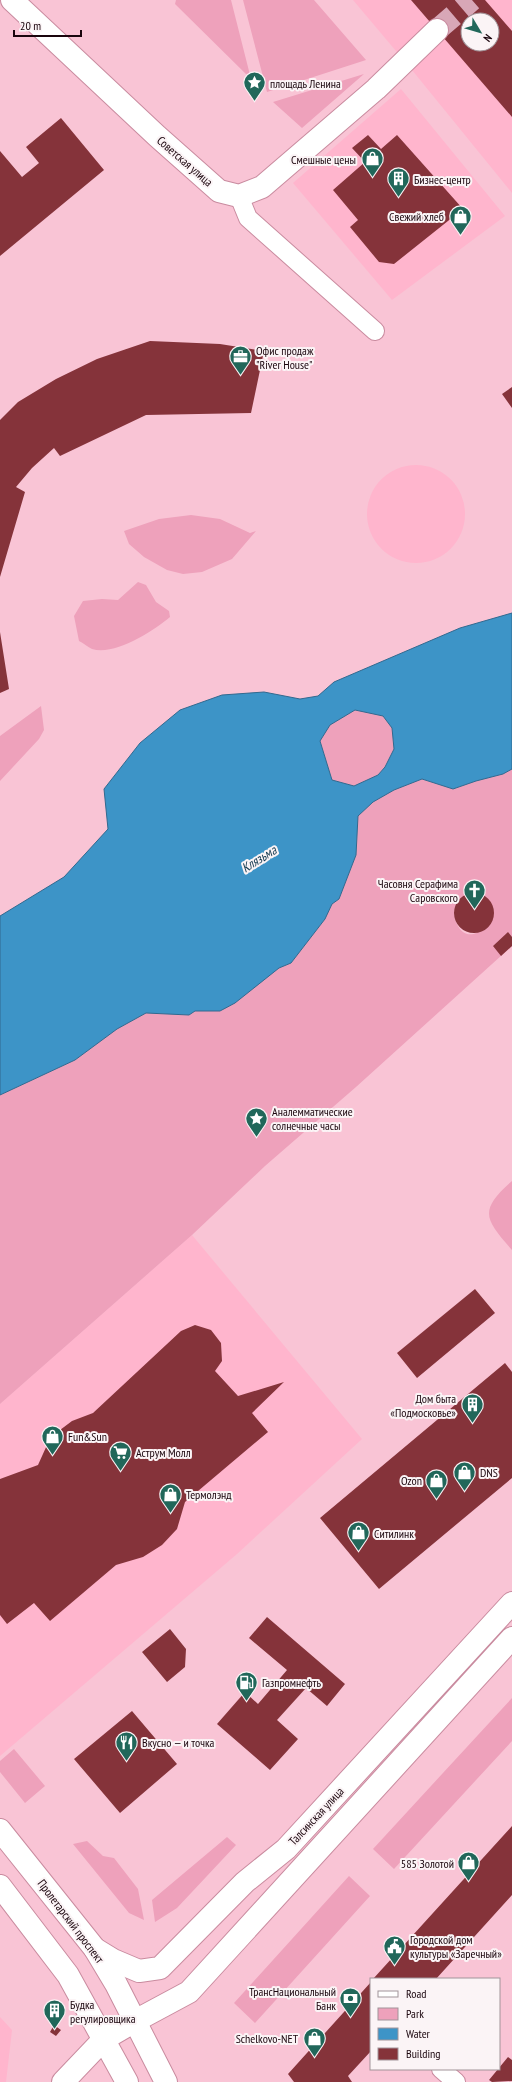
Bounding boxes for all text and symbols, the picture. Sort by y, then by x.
scale bar [14,12,81,38]
north arrow [460,12,500,52]
text: 20 m [20,18,41,33]
text: N [481,32,495,45]
place icon: площадь Ленина [242,70,268,103]
place label: площадь Ленина [270,76,341,91]
street label: Советская улица [154,133,216,190]
shop icon: Смешные цены [359,146,385,179]
place label: Смешные цены [291,152,356,167]
building icon: Бизнес-центр [385,166,411,199]
place label: Бизнес-центр [414,172,471,187]
shop icon: Свежий хлеб [447,203,473,236]
place label: Свежий хлеб [389,209,444,224]
place label: Офис продаж "River House" [256,343,314,372]
office icon: Офис продаж "River House" [227,344,253,377]
water label: Клязьма [238,841,280,876]
place label: Часовня Серафима Саровского [378,876,458,905]
church icon: Часовня Серафима Саровского [461,877,487,910]
place label: Аналемматические солнечные часы [272,1104,353,1133]
place icon: Аналемматические солнечные часы [244,1105,270,1138]
place label: Дом быта «Подмосковье» [390,1391,456,1420]
building icon: Дом быта «Подмосковье» [459,1392,485,1425]
shop icon: Fun&Sun [40,1423,66,1456]
place label: Fun&Sun [68,1429,107,1444]
supermarket icon: Аструм Молл [107,1439,133,1472]
place label: Аструм Молл [136,1445,191,1460]
shop icon: DNS [452,1459,478,1492]
place label: DNS [480,1465,498,1480]
shop icon: Ozon [424,1467,450,1500]
place label: Ozon [401,1473,422,1488]
shop icon: Термолэнд [158,1481,184,1514]
place label: Термолэнд [186,1487,232,1502]
shop icon: Ситилинк [345,1520,371,1553]
place label: Ситилинк [374,1526,414,1541]
fuel station icon: Газпромнефть [234,1669,260,1702]
place label: Газпромнефть [262,1675,321,1690]
restaurant icon: Вкусно — и точка [113,1729,139,1762]
place label: Вкусно — и точка [142,1735,215,1750]
street label: Талсинская улица [285,1784,347,1848]
shop icon: 585 Золотой [456,1850,482,1883]
place label: 585 Золотой [401,1856,454,1871]
street label: Пролетарский проспект [35,1876,107,1966]
place label: Городской дом культуры «Заречный» [410,1932,502,1961]
public building icon: Городской дом культуры «Заречный» [382,1933,408,1966]
legend [370,1978,500,2070]
place label: ТрансНациональный Банк [249,1984,336,2013]
bank icon: ТрансНациональный Банк [338,1985,364,2018]
text: Road [406,1986,426,2001]
place label: Будка регулировщика [70,1997,136,2026]
building icon: Будка регулировщика [42,1998,68,2031]
text: Park [406,2006,424,2021]
shop icon: Schelkovo-NET [301,2025,327,2058]
text: Water [406,2026,431,2041]
place label: Schelkovo-NET [236,2031,299,2046]
text: Building [406,2046,441,2061]

